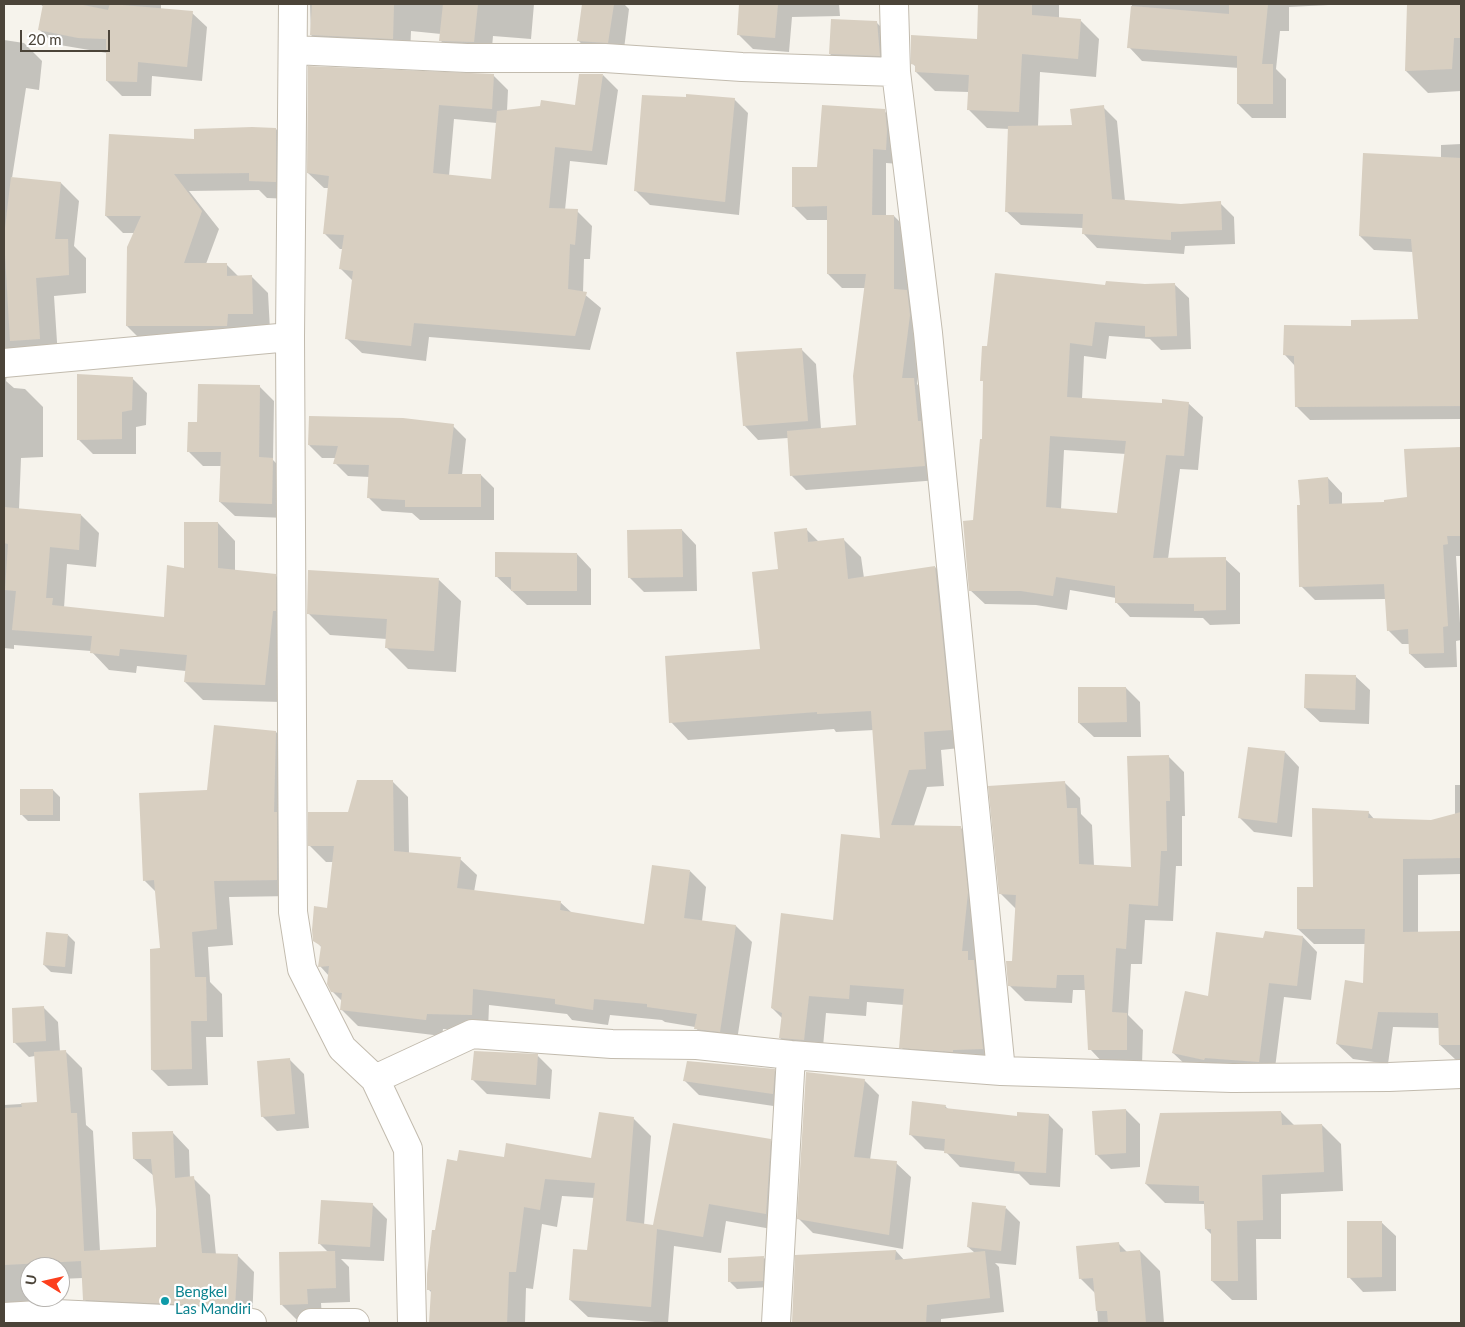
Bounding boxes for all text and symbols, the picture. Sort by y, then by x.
scale bar [22,20,112,52]
text: 20 m [28,30,62,48]
north arrow [20,1257,70,1307]
text: U [21,1273,40,1286]
place label: Bengkel Las Mandiri [175,1283,251,1318]
marker: Bengkel Las Mandiri [159,1295,171,1307]

